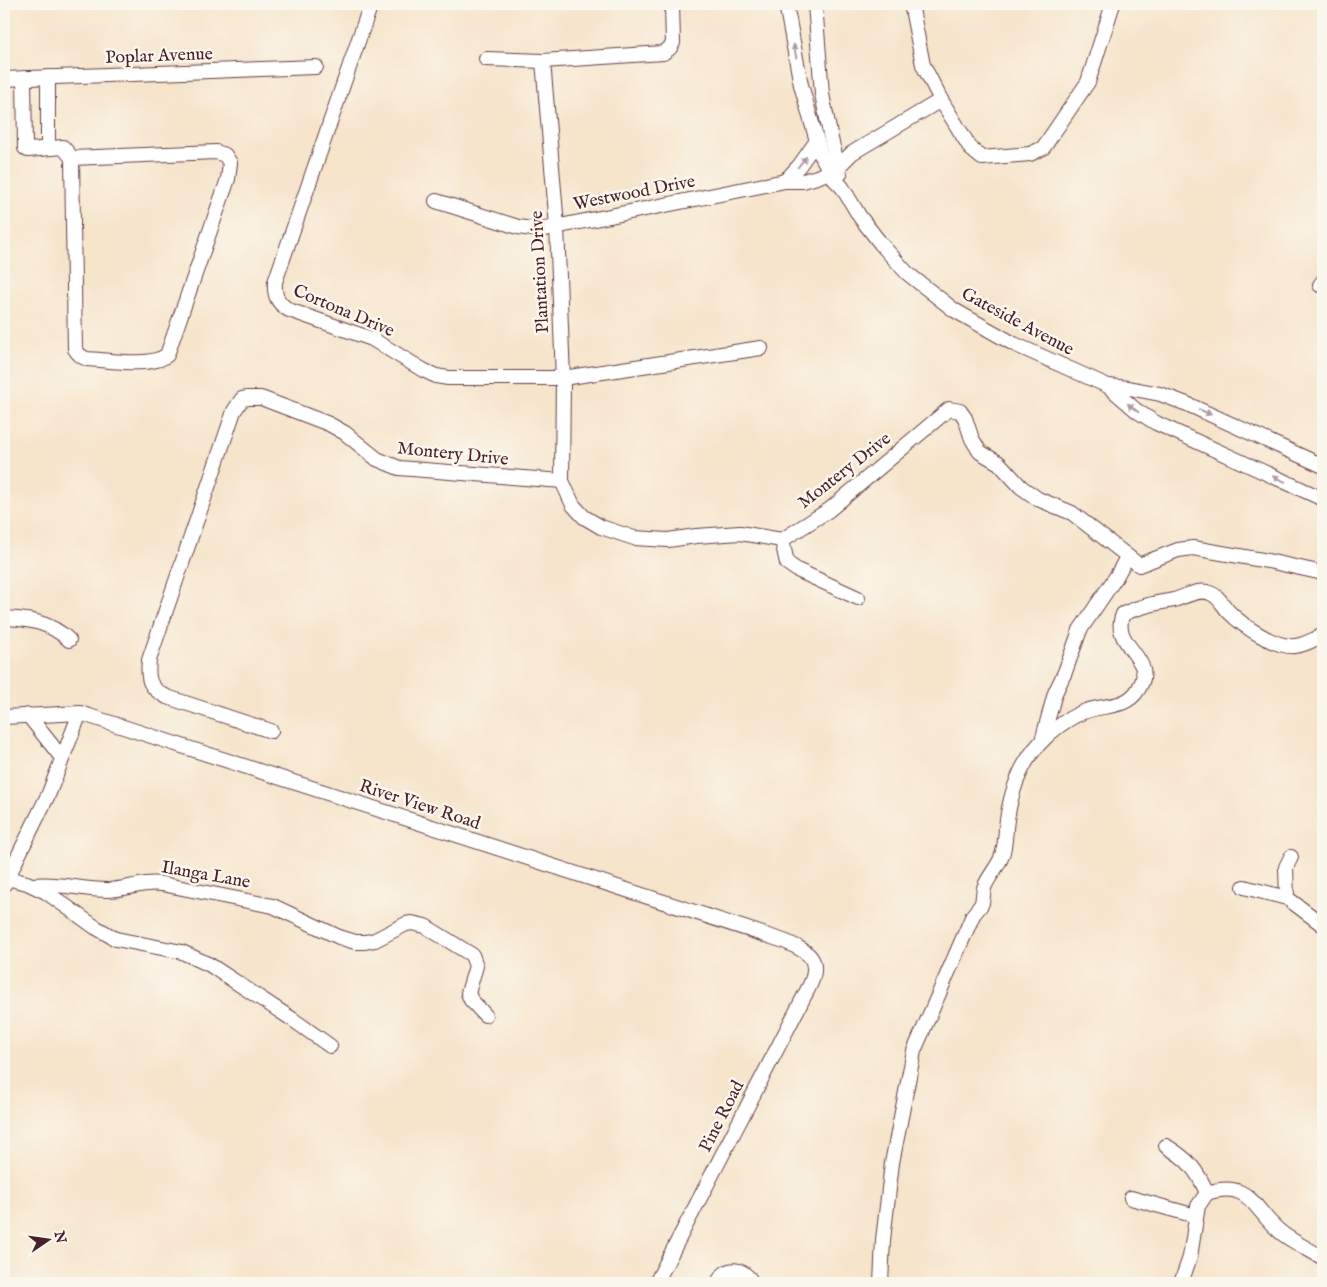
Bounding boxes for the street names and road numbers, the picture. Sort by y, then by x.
street label: Poplar Avenue [105,43,213,70]
street label: Westwood Drive [571,170,697,217]
street label: Plantation Drive [526,210,555,334]
street label: Cortona Drive [289,280,398,343]
street label: Gateside Avenue [957,283,1078,362]
street label: Montery Drive [794,428,896,515]
street label: Montery Drive [396,437,510,472]
street label: River View Road [356,775,483,836]
street label: Ilanga Lane [159,856,252,895]
street label: Pine Road [694,1076,750,1157]

